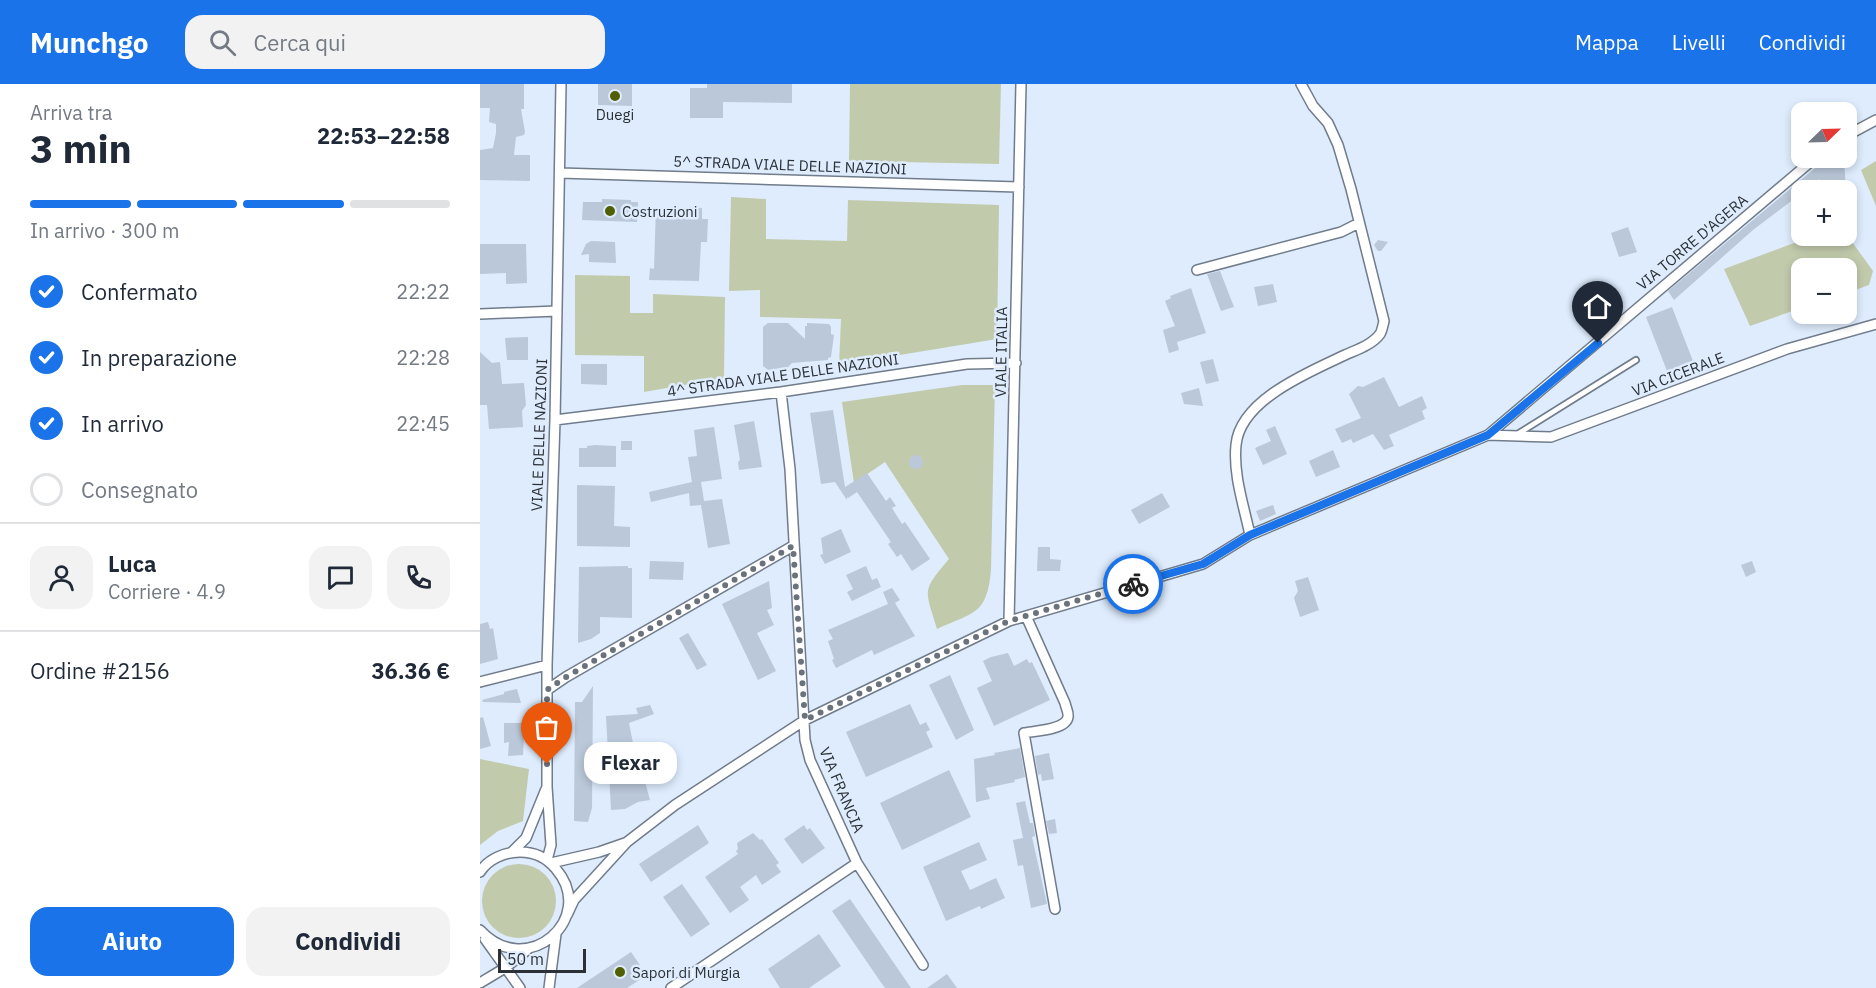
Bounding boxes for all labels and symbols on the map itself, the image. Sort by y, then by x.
marker: Duegi [608,89,622,103]
north arrow [1791,102,1857,168]
place label: Duegi [596,105,634,124]
street label: 5^ STRADA VIALE DELLE NAZIONI [673,151,907,179]
street label: VIA TORRE D'AGERA [1633,190,1752,294]
place label: Costruzioni [622,202,698,221]
marker: Costruzioni [603,204,617,218]
pin [1572,281,1623,343]
street label: VIALE ITALIA [991,306,1011,398]
street label: VIA CICERALE [1629,348,1727,400]
street label: 4^ STRADA VIALE DELLE NAZIONI [666,349,900,401]
street label: VIALE DELLE NAZIONI [527,358,551,512]
courier [1103,554,1163,614]
pin [521,702,572,764]
callout: Flexar [583,743,676,785]
street label: VIA FRANCIA [815,744,869,836]
scale bar [498,946,586,974]
place label: Sapori di Murgia [632,963,740,982]
marker: Sapori di Murgia [613,965,627,979]

